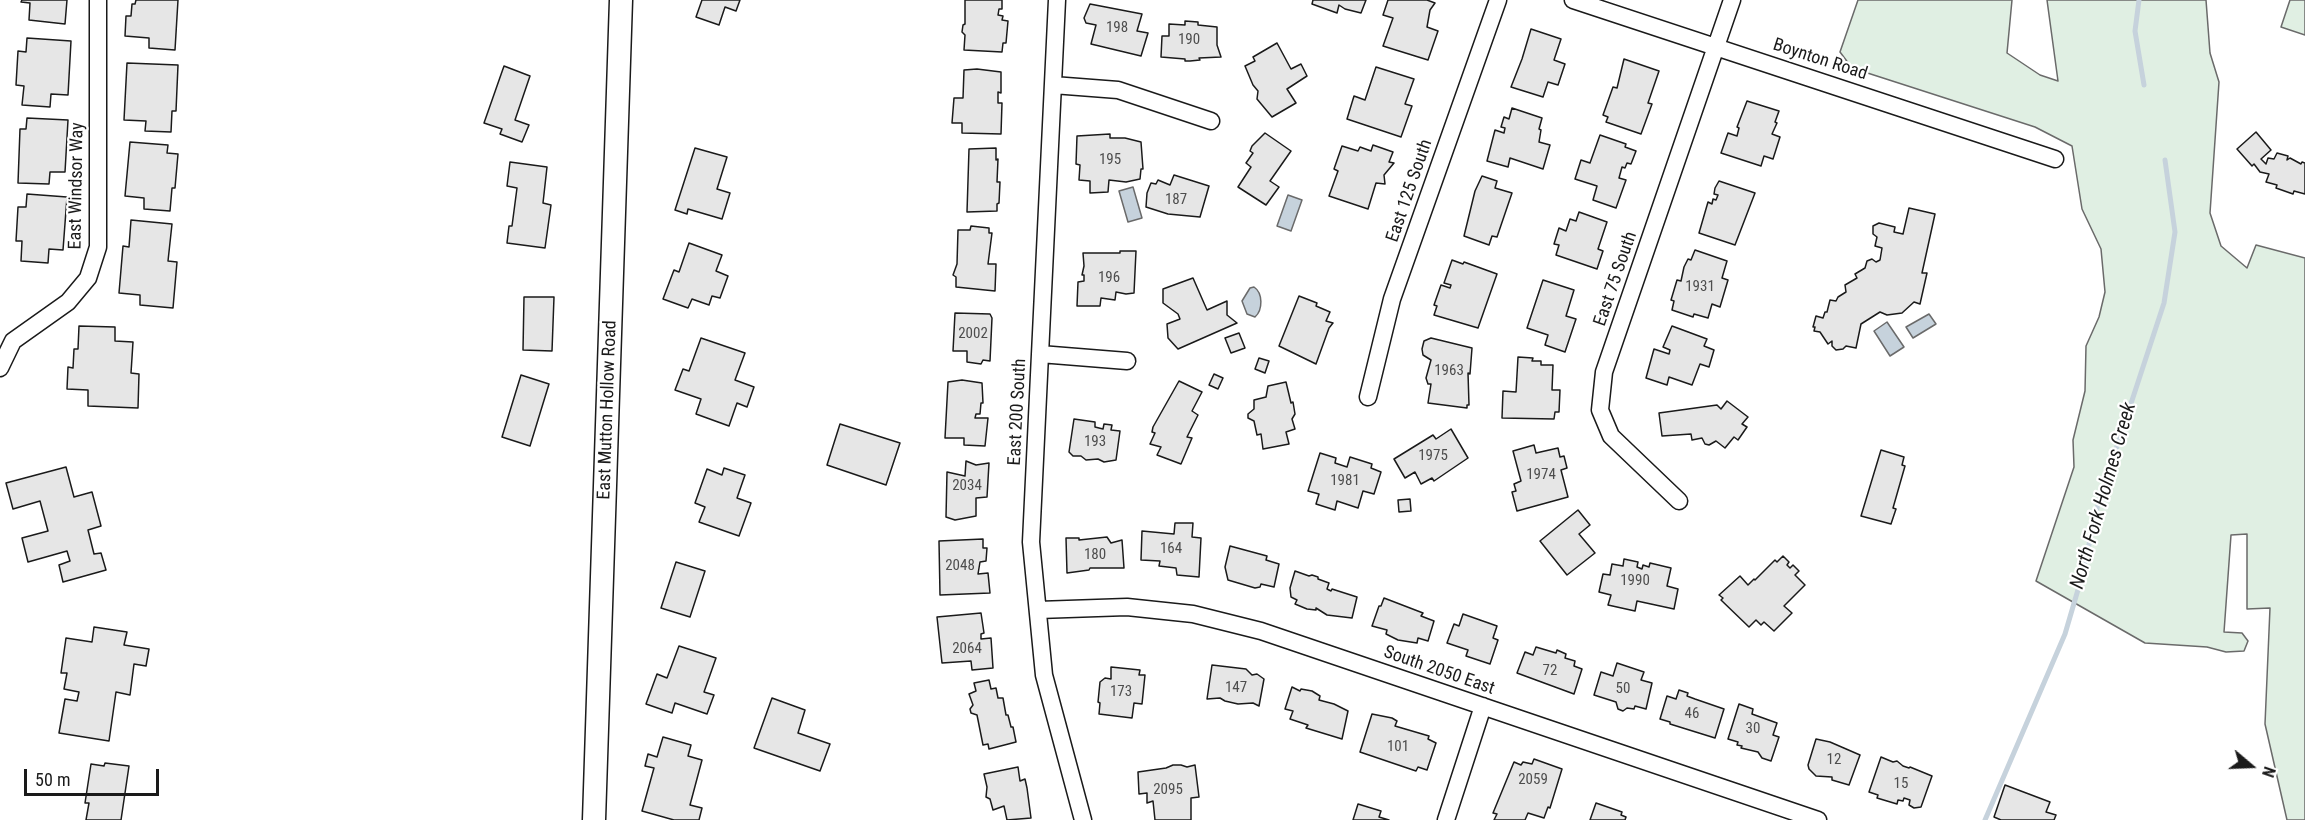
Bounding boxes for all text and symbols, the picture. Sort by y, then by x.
house number: 198 [1106,19,1128,37]
house number: 190 [1178,31,1200,49]
street label: Boynton Road [1770,35,1870,85]
street label: East Windsor Way [65,122,89,250]
street label: East 125 South [1382,137,1438,245]
house number: 195 [1099,151,1121,169]
house number: 187 [1165,191,1187,209]
street label: East 75 South [1590,229,1642,329]
house number: 196 [1098,269,1120,287]
house number: 1931 [1685,278,1715,296]
street label: East Mutton Hollow Road [594,320,622,500]
house number: 2002 [958,325,988,343]
street label: East 200 South [1004,358,1032,466]
house number: 1963 [1434,362,1464,380]
water label: North Fork Holmes Creek [2066,400,2142,592]
house number: 193 [1084,433,1106,451]
house number: 1975 [1418,447,1448,465]
house number: 1974 [1526,466,1556,484]
house number: 1981 [1330,472,1360,490]
house number: 2034 [952,477,982,495]
house number: 164 [1160,540,1182,558]
house number: 180 [1084,546,1106,564]
house number: 2048 [945,557,975,575]
house number: 1990 [1620,572,1650,590]
house number: 2064 [952,640,982,658]
street label: South 2050 East [1381,642,1497,700]
house number: 72 [1543,662,1557,680]
house number: 147 [1225,679,1247,697]
house number: 50 [1616,680,1630,698]
house number: 173 [1110,683,1132,701]
house number: 46 [1685,705,1699,723]
house number: 30 [1746,720,1760,738]
north arrow [2221,736,2281,796]
house number: 101 [1387,738,1409,756]
house number: 12 [1827,751,1841,769]
scale bar [27,757,162,795]
text: N [2258,764,2279,780]
text: 50 m [35,769,70,790]
house number: 2059 [1518,771,1548,789]
house number: 15 [1894,775,1908,793]
house number: 2095 [1153,781,1183,799]

